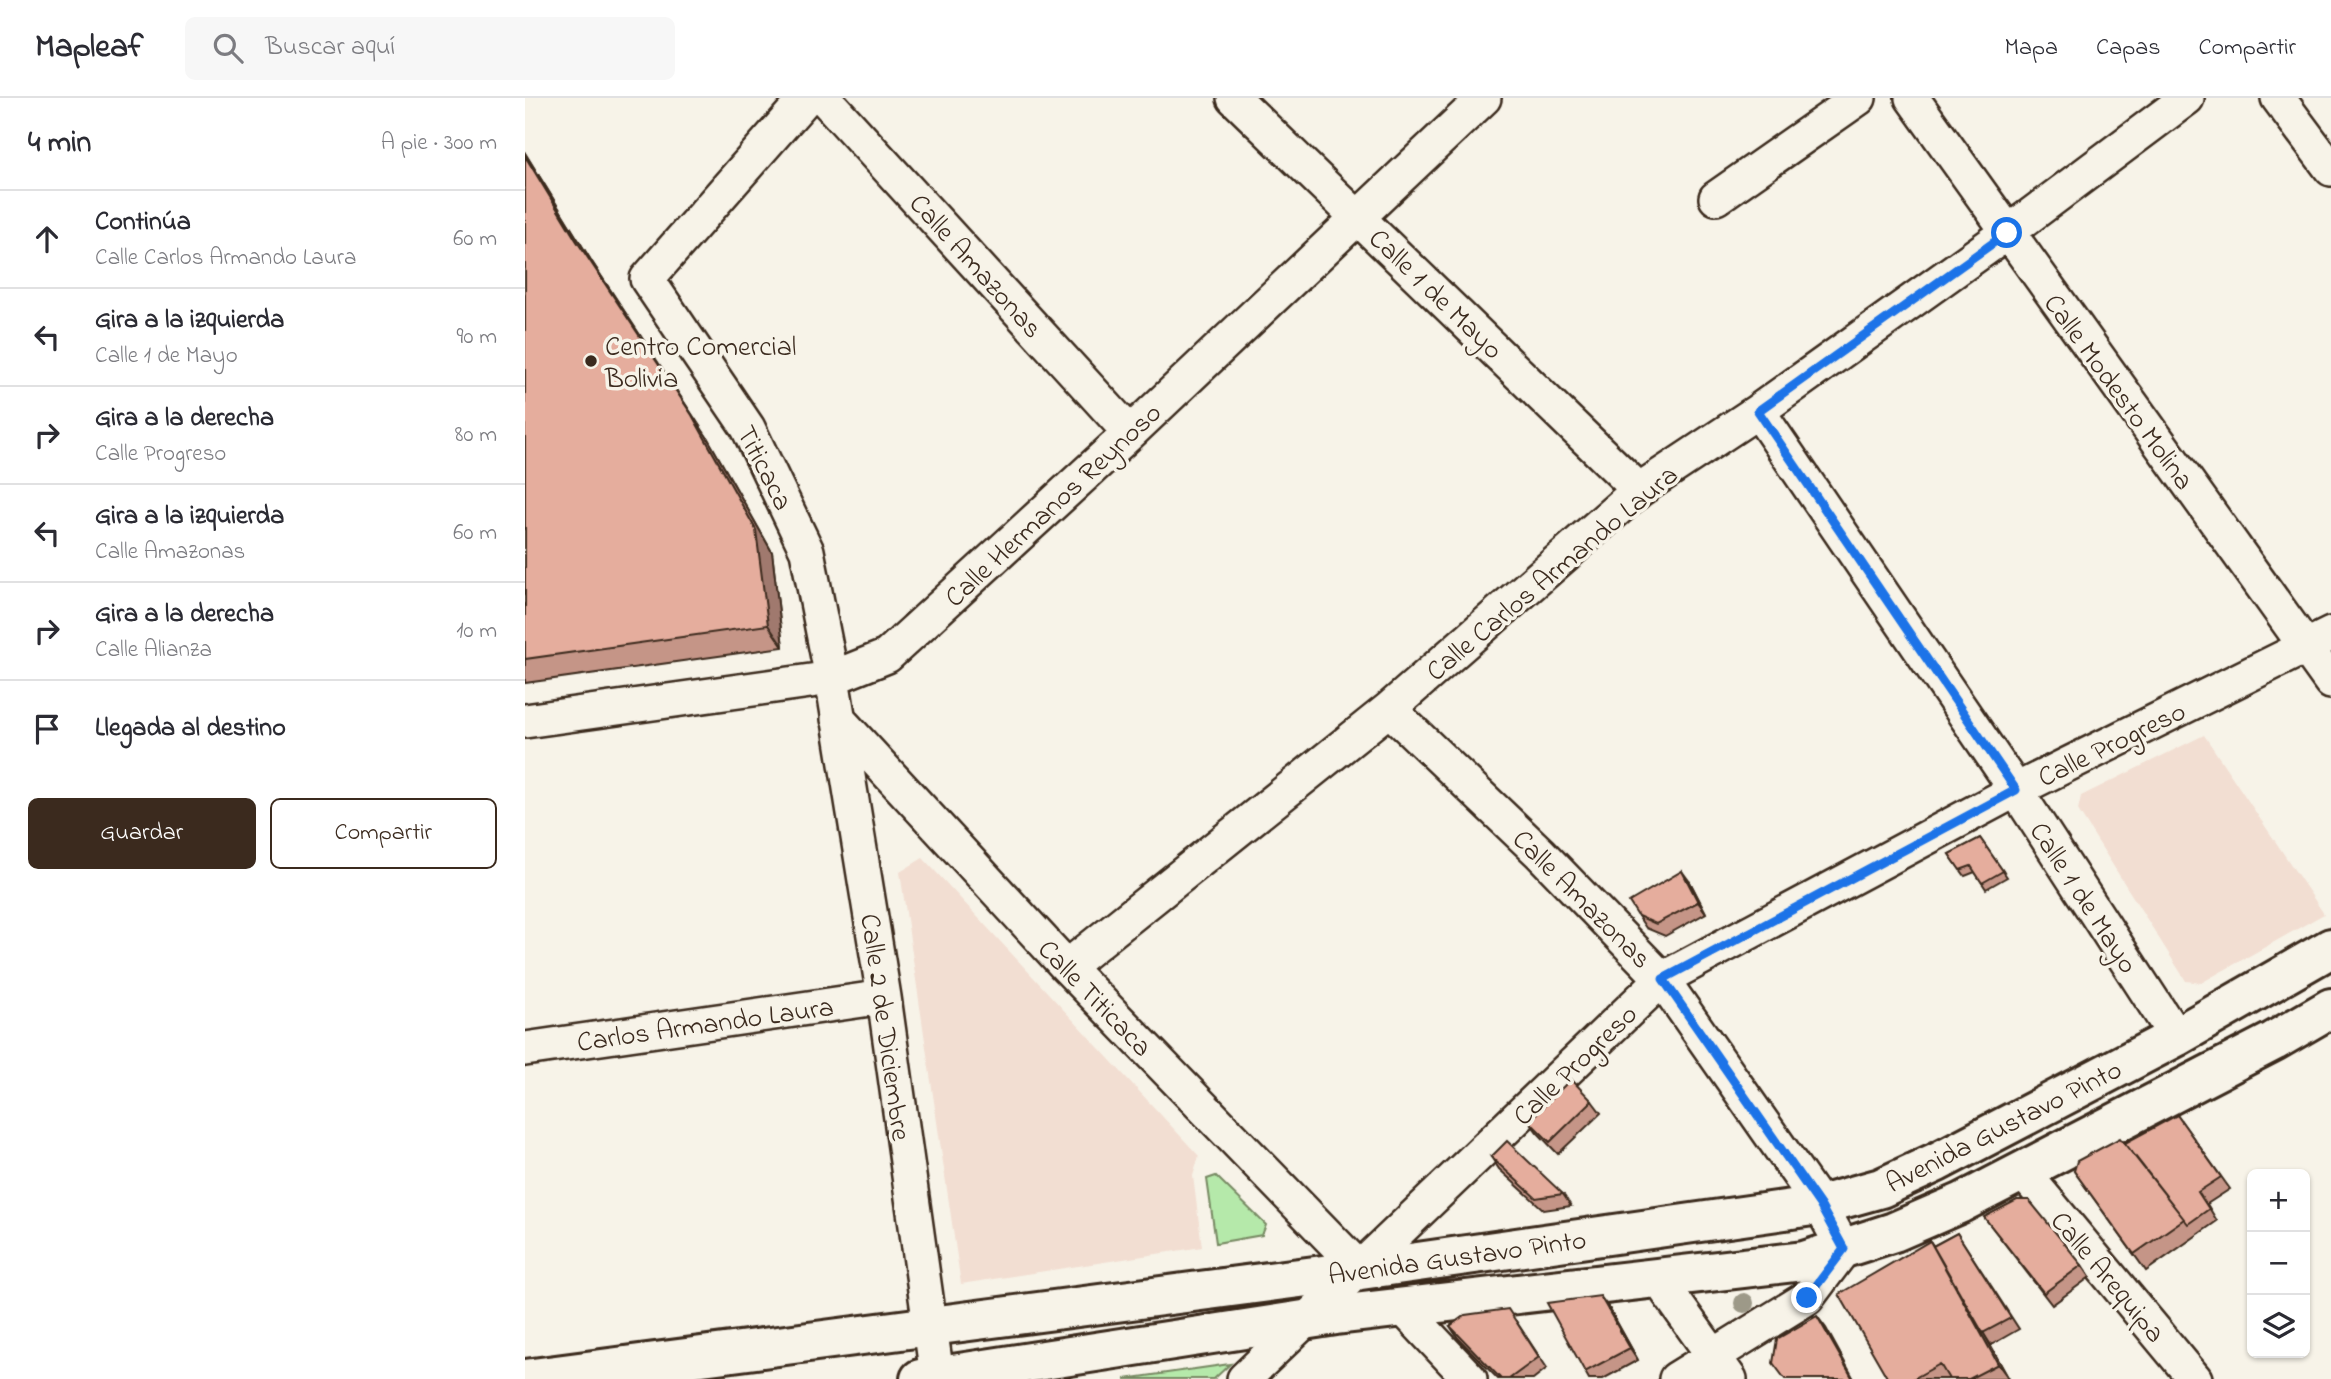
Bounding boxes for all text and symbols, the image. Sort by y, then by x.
search box [185,17,675,80]
text: Mapleaf [35,24,143,72]
icon: search [209,29,247,67]
text: Buscar aquí [265,29,395,67]
text: Mapa [2005,31,2058,66]
text: Capas [2096,31,2160,66]
text: Compartir [2198,31,2296,66]
text: 4 min [28,122,91,166]
text: A pie · 300 m [381,127,497,160]
street label: Calle Amazonas [898,186,1051,349]
text: Continúa [95,204,191,242]
route start [1991,217,2022,248]
icon: ahead [28,220,66,258]
street label: Calle 1 de Mayo [1358,220,1511,371]
text: 60 m [453,223,497,256]
text: Calle Carlos Armando Laura [95,242,356,275]
street label: Calle Modesto Molina [2032,286,2202,500]
text: Gira a la izquierda [95,302,284,340]
icon: left [28,318,66,356]
text: 90 m [457,321,497,354]
place label: Centro Comercial Bolivia [604,328,797,401]
text: Calle 1 de Mayo [95,340,238,373]
marker: Centro Comercial Bolivia [583,353,599,369]
street label: Calle Hermanos Reynoso [936,395,1172,618]
text: Gira a la derecha [95,400,274,438]
icon: right [28,416,66,454]
text: 80 m [455,419,497,452]
street label: Titicaca [724,419,802,518]
text: Calle Progreso [95,438,226,471]
street label: Calle Carlos Armando Laura [1418,457,1688,693]
text: Gira a la izquierda [95,498,284,536]
icon: left [28,514,66,552]
text: 60 m [453,517,497,550]
text: Calle Amazonas [95,536,245,569]
text: Gira a la derecha [95,596,274,634]
icon: right [28,612,66,650]
text: 10 m [456,615,497,648]
text: Calle Alianza [95,634,212,667]
street label: Calle Progreso [2032,693,2193,800]
icon: arrive [28,710,66,748]
text: Llegada al destino [95,710,286,748]
button: Guardar [28,798,256,869]
button: Compartir [270,798,497,869]
street label: Calle 1 de Mayo [2018,815,2147,983]
street label: Calle Amazonas [1501,821,1660,980]
street label: Calle 2 de Diciembre [847,911,920,1144]
street label: Calle Titicaca [1027,931,1160,1068]
street label: Carlos Armando Laura [575,988,836,1065]
street label: Calle Progreso [1505,996,1648,1137]
street label: Avenida Gustavo Pinto [1879,1051,2130,1205]
map controls [2247,1169,2310,1358]
button: + [2247,1169,2310,1232]
street label: Calle Arequipa [2039,1203,2174,1353]
street label: Avenida Gustavo Pinto [1326,1221,1589,1298]
button: − [2247,1232,2310,1295]
route end [1791,1282,1822,1313]
button: layers [2247,1295,2310,1358]

